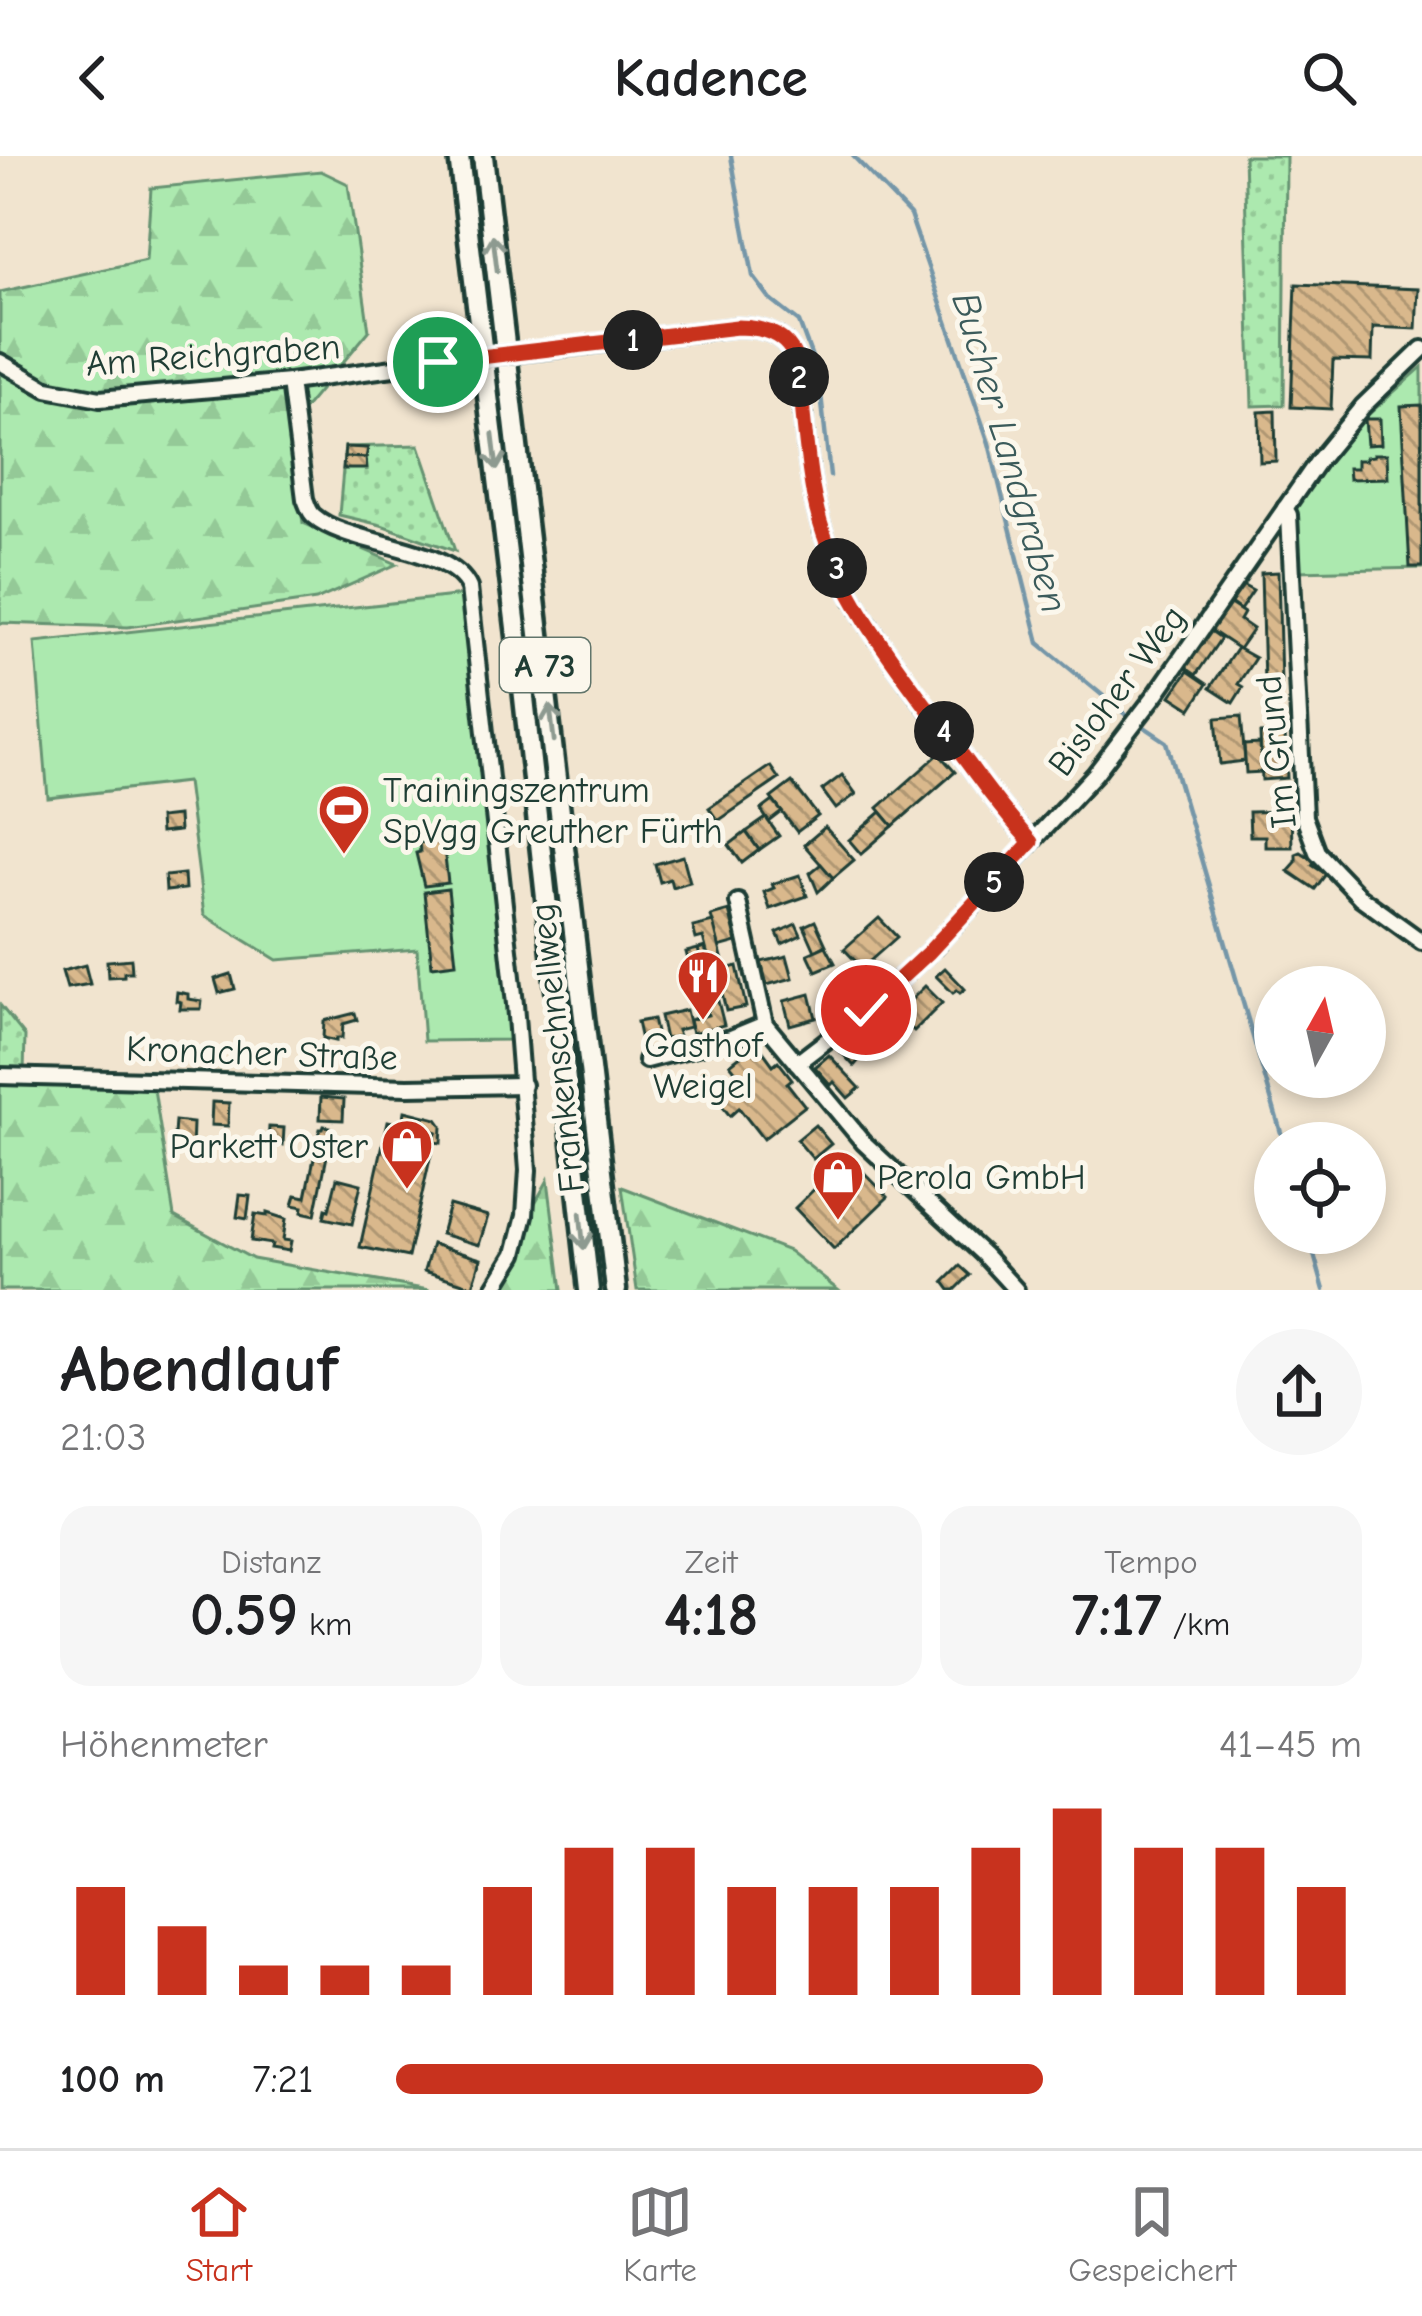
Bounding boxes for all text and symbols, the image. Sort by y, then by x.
icon: back [60,45,126,111]
icon: search [1296,45,1362,111]
text: Kadence [614,47,808,110]
one-way arrow [483,234,506,273]
water label: Bucher Landgraben [942,287,1077,618]
pin: 1 [603,310,663,370]
pin [387,311,489,413]
text: 1 [627,321,639,359]
street label: Am Reichgraben [84,326,342,385]
icon: arrive [405,329,471,395]
pin: 2 [769,347,829,407]
text: 2 [791,358,807,396]
one-way arrow [484,432,506,471]
pin: 3 [807,538,867,598]
text: 3 [829,549,845,587]
street label: Bisloher Weg [1040,598,1194,784]
road number: A 73 [500,638,590,692]
street label: Im Grund [1248,673,1305,830]
pin: 4 [914,701,974,761]
one-way arrow [540,704,562,743]
text: 4 [936,712,952,750]
place label: Trainingszentrum SpVgg Greuther Fürth [383,770,723,852]
sports icon: Trainingszentrum SpVgg Greuther Fürth [316,782,372,856]
pin: 5 [964,852,1024,912]
text: 5 [985,863,1003,901]
street label: Frankenschnellweg [522,901,593,1195]
restaurant icon: Gasthof Weigel [675,948,731,1022]
pin [815,959,917,1061]
north arrow [1254,966,1386,1098]
map controls [1254,966,1386,1254]
icon: check [833,977,899,1043]
place label: Gasthof Weigel [644,1025,764,1107]
street label: Kronacher Straße [125,1028,398,1079]
shop icon: Parkett Oster [379,1117,435,1191]
button: locate [1254,1122,1386,1254]
place label: Parkett Oster [169,1126,369,1167]
shop icon: Perola GmbH [810,1148,866,1222]
place label: Perola GmbH [877,1157,1086,1198]
one-way arrow [572,1211,594,1250]
button: share [1236,1329,1362,1455]
text: Abendlauf [60,1332,338,1408]
text: 21:03 [60,1415,146,1460]
text: Distanz [221,1543,321,1581]
text: Zeit [685,1543,737,1581]
text: Tempo [1104,1543,1198,1581]
text: 0.59 [190,1581,298,1650]
text: 4:18 [664,1581,758,1650]
text: 7:17 [1072,1581,1162,1650]
text: km [298,1605,352,1643]
text: /km [1162,1605,1230,1643]
text: Höhenmeter [60,1722,268,1767]
text: 41–45 m [1219,1722,1362,1767]
text: 100 m [60,2057,165,2102]
text: 7:21 [252,2057,313,2102]
tab: Start [186,2179,252,2289]
tab: Karte [623,2179,697,2289]
tab: Gespeichert [1068,2179,1236,2289]

